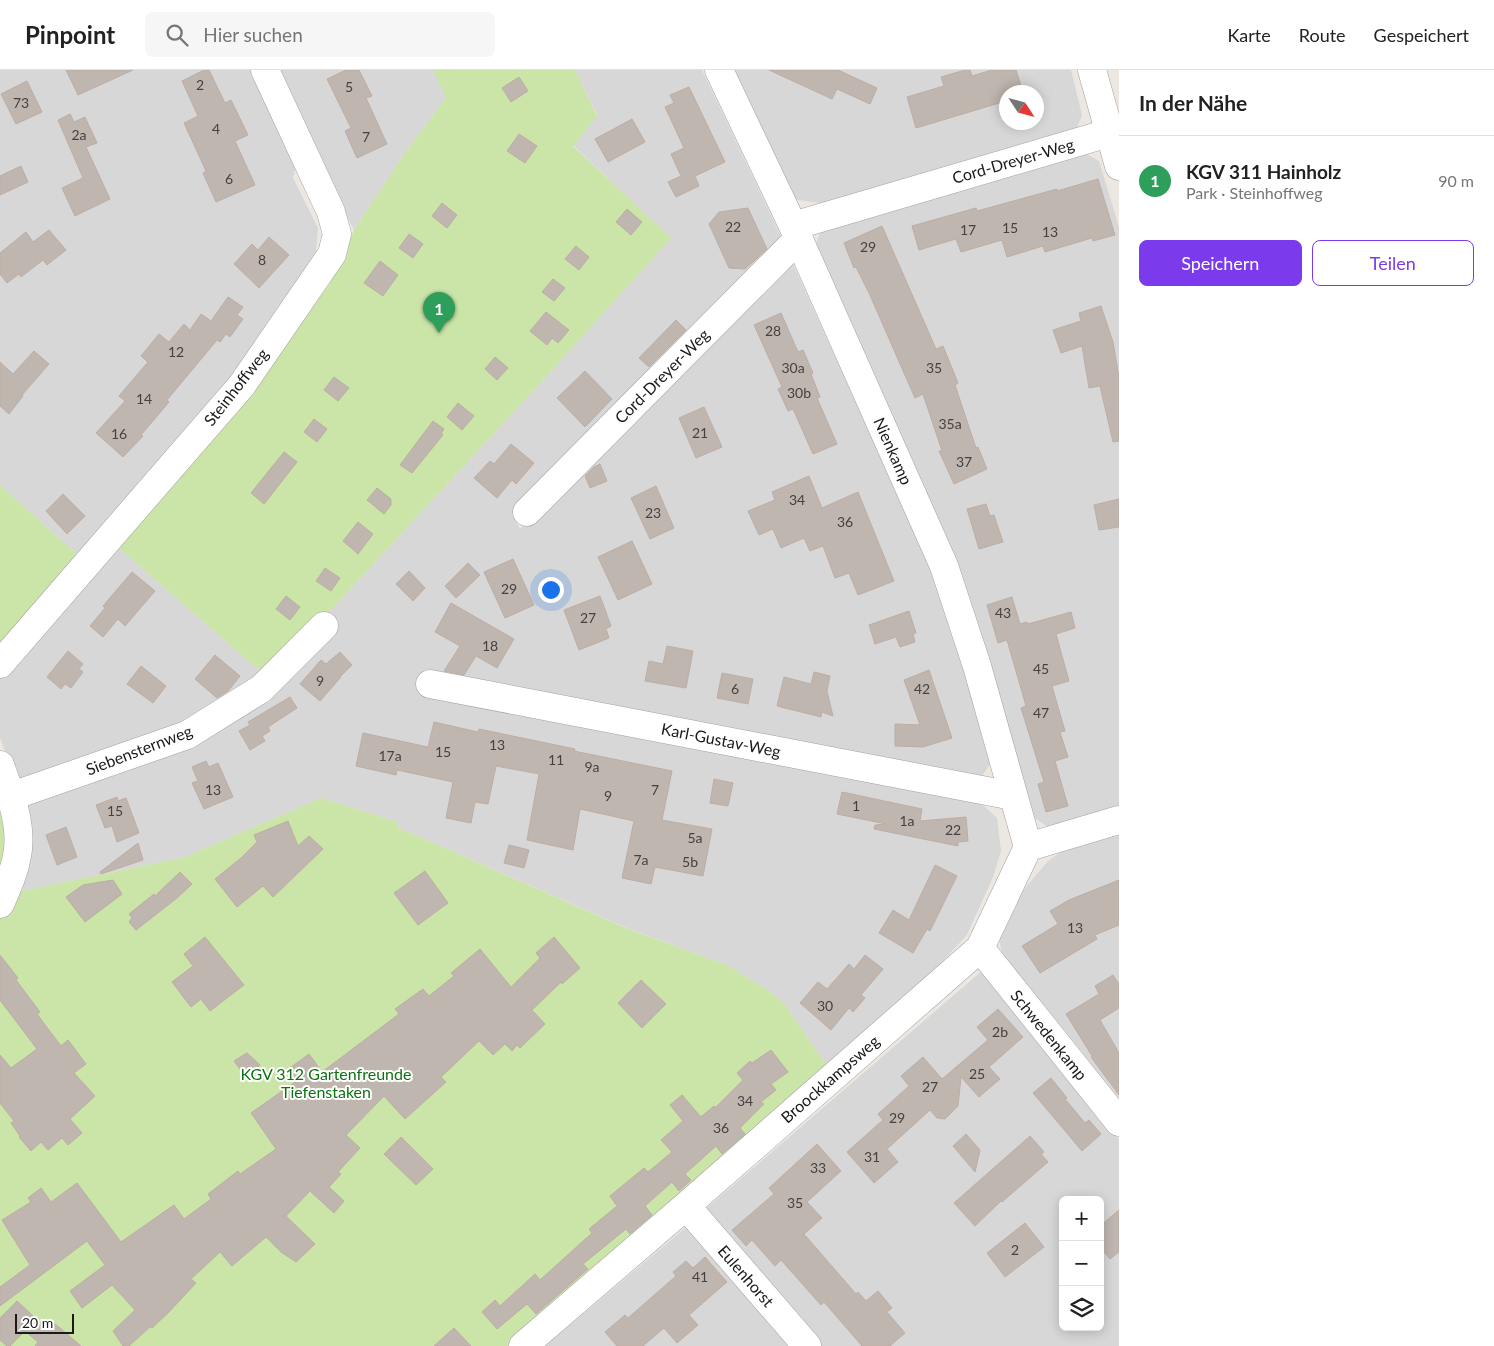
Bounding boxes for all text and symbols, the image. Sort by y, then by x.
search box [145,12,495,57]
text: Pinpoint [25,20,115,49]
icon: search [163,21,191,49]
text: Hier suchen [203,23,303,46]
text: Karte [1227,24,1271,46]
text: Route [1299,24,1346,46]
text: Gespeichert [1374,24,1469,46]
house number: 2 [196,76,204,93]
house number: 5 [345,78,353,95]
north arrow [999,85,1044,130]
text: In der Nähe [1139,90,1247,115]
house number: 73 [13,94,29,111]
house number: 4 [212,120,220,137]
house number: 2a [71,126,87,143]
house number: 7 [362,128,370,145]
street label: Cord-Dreyer-Weg [950,134,1076,187]
text: KGV 311 Hainholz [1186,160,1341,183]
house number: 6 [225,170,233,187]
text: 1 [1150,171,1160,190]
text: 90 m [1438,171,1474,190]
text: Park · Steinhoffweg [1186,183,1323,202]
house number: 22 [725,218,741,235]
house number: 15 [1002,219,1018,236]
house number: 17 [960,221,976,238]
house number: 13 [1042,223,1058,240]
house number: 29 [860,238,876,255]
button: Speichern [1139,240,1302,286]
button: Teilen [1312,240,1474,286]
house number: 8 [258,251,266,268]
pin: 1 [423,292,455,333]
house number: 28 [765,322,781,339]
street label: Cord-Dreyer-Weg [610,324,713,427]
house number: 12 [168,343,184,360]
street label: Steinhoffweg [200,344,272,429]
house number: 30a [781,359,805,376]
house number: 35 [926,359,942,376]
house number: 30b [787,384,811,401]
house number: 14 [136,390,152,407]
street label: Nienkamp [870,414,917,487]
house number: 35a [938,415,962,432]
house number: 21 [692,424,708,441]
house number: 16 [111,425,127,442]
house number: 37 [956,453,972,470]
house number: 34 [789,491,805,508]
house number: 23 [645,504,661,521]
house number: 36 [837,513,853,530]
your location [538,577,564,603]
house number: 29 [501,580,517,597]
house number: 43 [995,604,1011,621]
house number: 27 [580,609,596,626]
house number: 18 [482,637,498,654]
house number: 45 [1033,660,1049,677]
house number: 9 [316,672,324,689]
house number: 6 [731,680,739,697]
house number: 42 [914,680,930,697]
house number: 47 [1033,704,1049,721]
street label: Karl-Gustav-Weg [660,719,782,760]
street label: Siebensternweg [83,721,195,779]
house number: 13 [489,736,505,753]
house number: 15 [435,743,451,760]
house number: 17a [378,747,402,764]
house number: 11 [548,751,564,768]
house number: 9a [584,758,600,775]
house number: 13 [205,781,221,798]
house number: 7 [651,781,659,798]
house number: 9 [604,787,612,804]
house number: 1 [852,797,860,814]
house number: 15 [107,802,123,819]
house number: 1a [899,812,915,829]
house number: 22 [945,821,961,838]
house number: 5a [687,829,703,846]
house number: 7a [633,851,649,868]
house number: 5b [682,853,698,870]
house number: 13 [1067,919,1083,936]
street label: Schwedenkamp [1007,986,1092,1084]
house number: 30 [817,997,833,1014]
house number: 2b [992,1023,1008,1040]
street label: Broockkampsweg [777,1031,883,1126]
park label: KGV 312 Gartenfreunde Tiefenstaken [241,1064,411,1101]
house number: 25 [969,1065,985,1082]
house number: 27 [922,1078,938,1095]
house number: 34 [737,1092,753,1109]
house number: 29 [889,1109,905,1126]
house number: 36 [713,1119,729,1136]
house number: 31 [864,1148,880,1165]
house number: 33 [810,1159,826,1176]
house number: 35 [787,1194,803,1211]
map controls [1059,1196,1104,1331]
button: + [1059,1196,1104,1241]
street label: Eulenhorst [714,1241,778,1311]
house number: 2 [1011,1241,1019,1258]
button: − [1059,1241,1104,1286]
house number: 41 [692,1268,708,1285]
button: layers [1059,1286,1104,1331]
scale bar [15,1311,74,1334]
text: 20 m [22,1314,53,1331]

